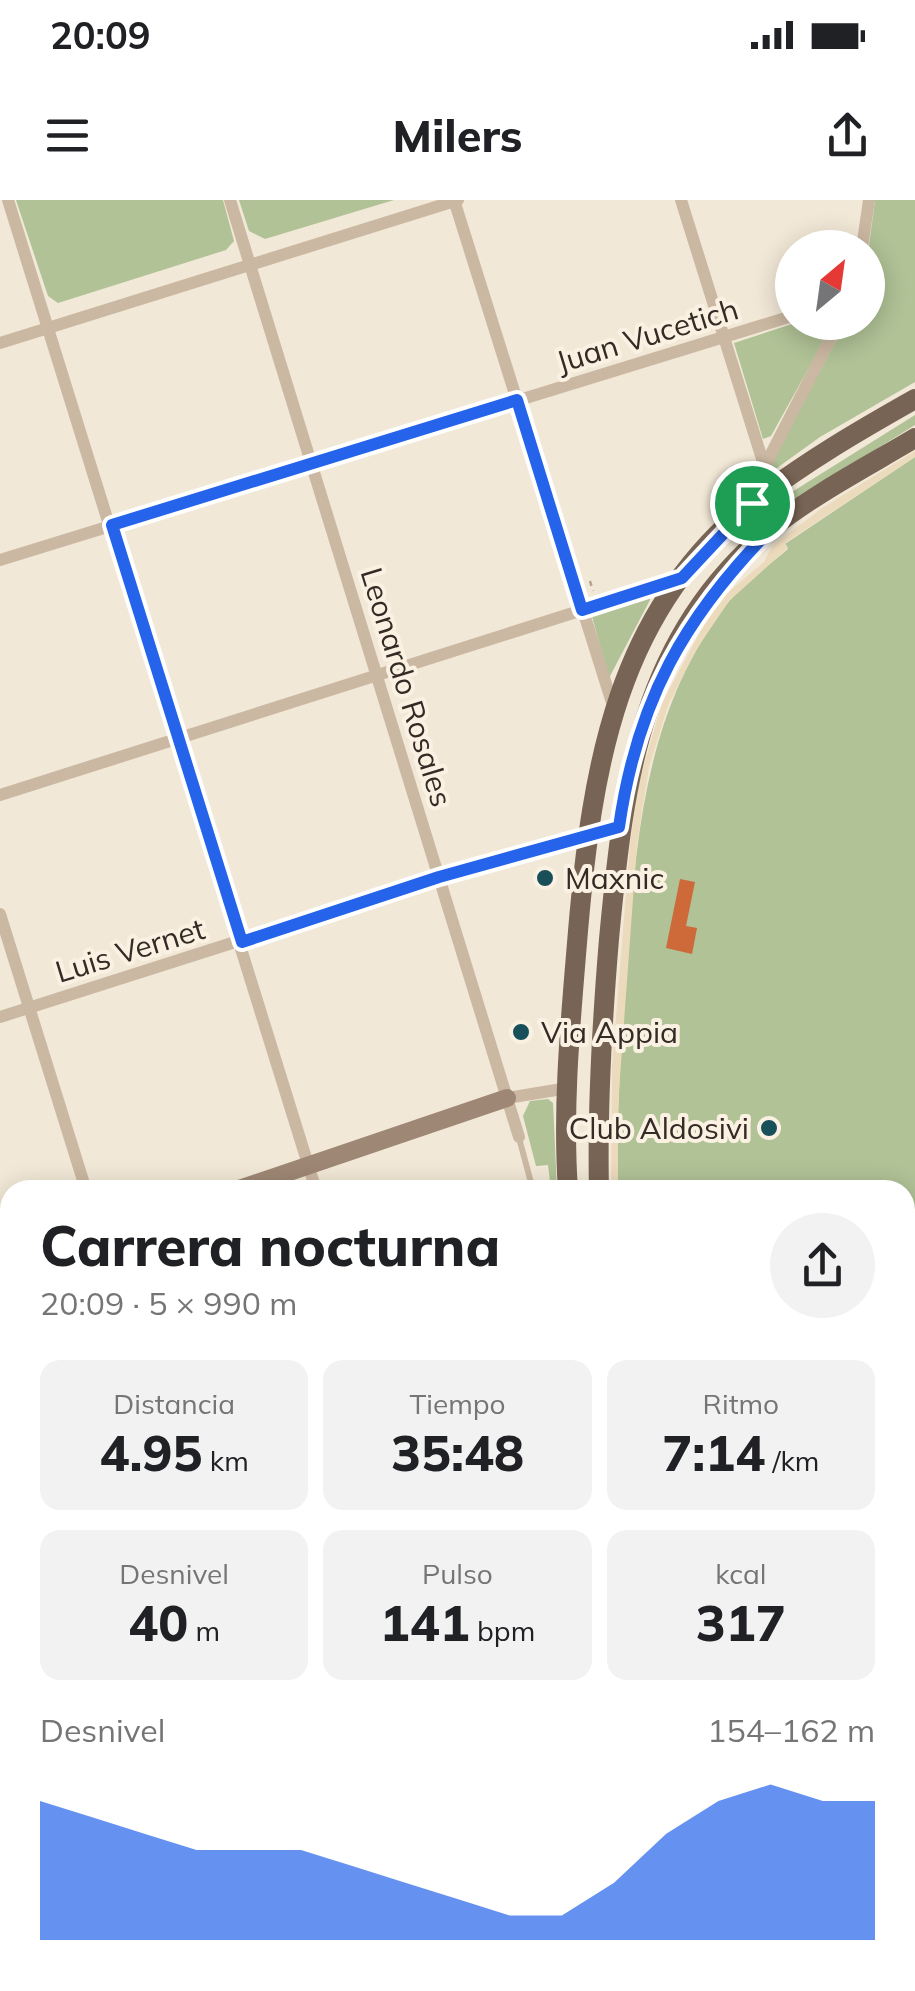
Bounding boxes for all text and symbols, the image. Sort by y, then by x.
text: 20:09 [50,11,151,59]
text: Milers [393,107,522,163]
icon: menu [40,108,95,163]
icon: share [820,108,875,163]
north arrow [775,230,885,340]
map controls [775,230,885,340]
street label: Juan Vucetich [551,289,743,381]
pin [710,461,795,546]
icon: arrive [725,476,780,531]
street label: Leonardo Rosales [353,563,461,811]
place label: Maxnic [565,859,664,897]
marker: Maxnic [534,867,556,889]
street label: Luis Vernet [51,909,209,991]
place label: Via Appia [541,1013,678,1051]
marker: Via Appia [510,1021,532,1043]
place label: Club Aldosivi [569,1109,749,1147]
marker: Club Aldosivi [758,1117,780,1139]
text: Carrera nocturna [40,1211,500,1280]
button: share [770,1213,875,1318]
text: 20:09 · 5 × 990 m [40,1283,297,1323]
text: Distancia [113,1386,235,1421]
text: Tiempo [409,1386,506,1421]
text: Ritmo [703,1386,779,1421]
text: 4.95 [100,1421,203,1484]
text: 35:48 [391,1421,524,1484]
text: 7:14 [662,1421,765,1484]
text: km [203,1443,249,1478]
text: /km [765,1443,819,1478]
text: Desnivel [119,1556,229,1591]
text: Pulso [422,1556,493,1591]
text: kcal [715,1556,766,1591]
text: 40 [128,1591,188,1654]
text: 141 [380,1591,470,1654]
text: 317 [696,1591,786,1654]
text: m [188,1613,220,1648]
text: bpm [470,1613,535,1648]
text: Desnivel [40,1710,165,1750]
text: 154–162 m [707,1710,875,1750]

